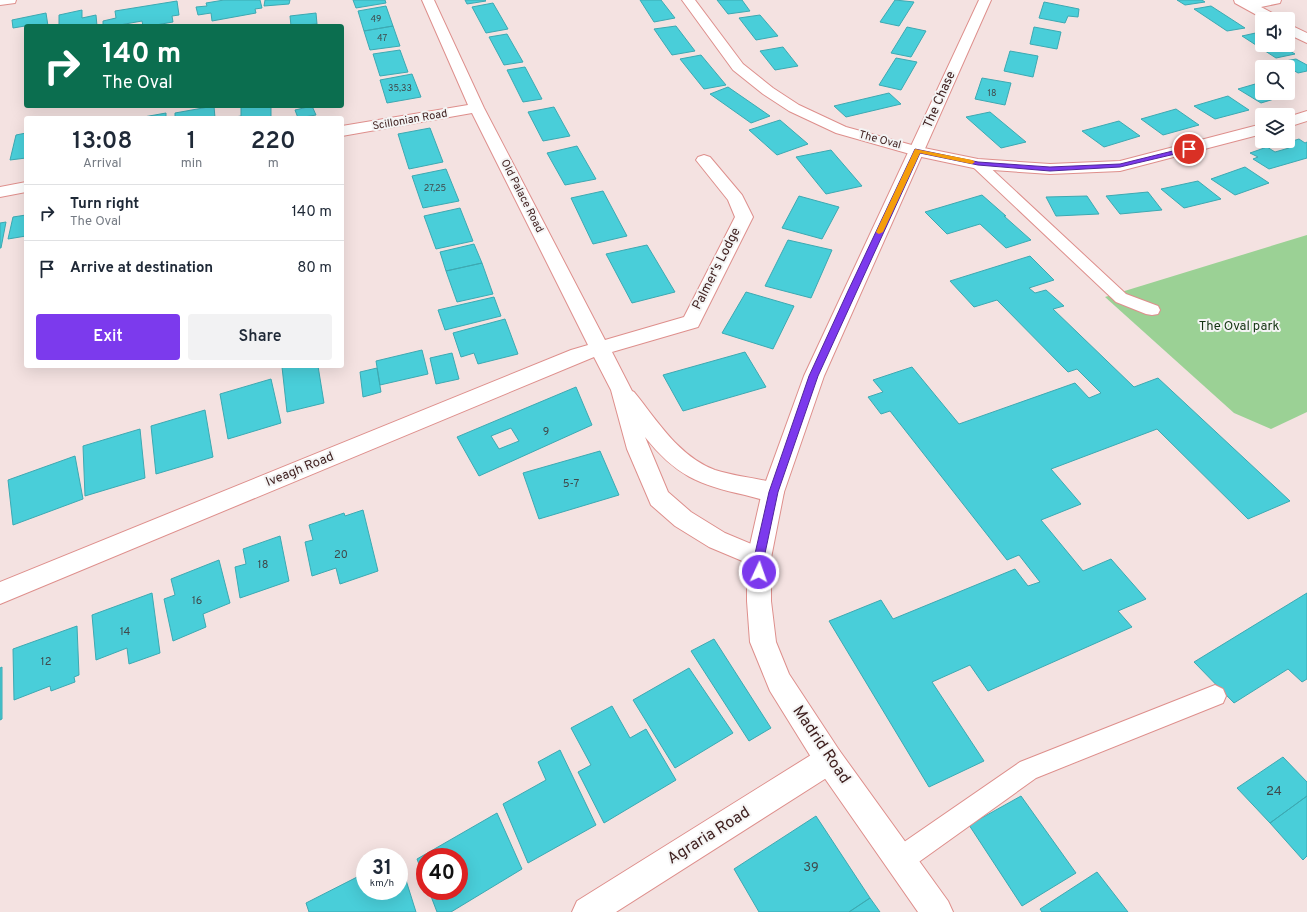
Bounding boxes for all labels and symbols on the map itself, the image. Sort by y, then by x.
house number: 49 [371,14,381,25]
house number: 47 [377,33,387,44]
street label: The Chase [920,69,960,131]
house number: 35,33 [388,83,412,94]
house number: 18 [988,88,996,99]
street label: Scillonian Road [372,107,448,133]
street label: The Oval [857,128,903,152]
pin [1172,132,1206,166]
street label: Old Palace Road [497,157,547,235]
house number: 27,25 [424,183,446,194]
street label: Palmer's Lodge [689,225,745,313]
park label: The Oval park [1199,319,1279,335]
house number: 9 [543,425,549,439]
street label: Iveagh Road [264,449,336,491]
house number: 5-7 [563,477,579,491]
house number: 20 [334,548,348,562]
position arrow [738,551,780,593]
house number: 18 [258,558,268,572]
house number: 16 [192,594,202,608]
house number: 14 [120,625,131,639]
house number: 12 [41,655,51,669]
street label: Madrid Road [788,702,854,788]
house number: 24 [1266,784,1282,800]
street label: Agraria Road [664,803,754,869]
speed limit sign: 40 [416,848,468,900]
house number: 39 [803,860,819,876]

